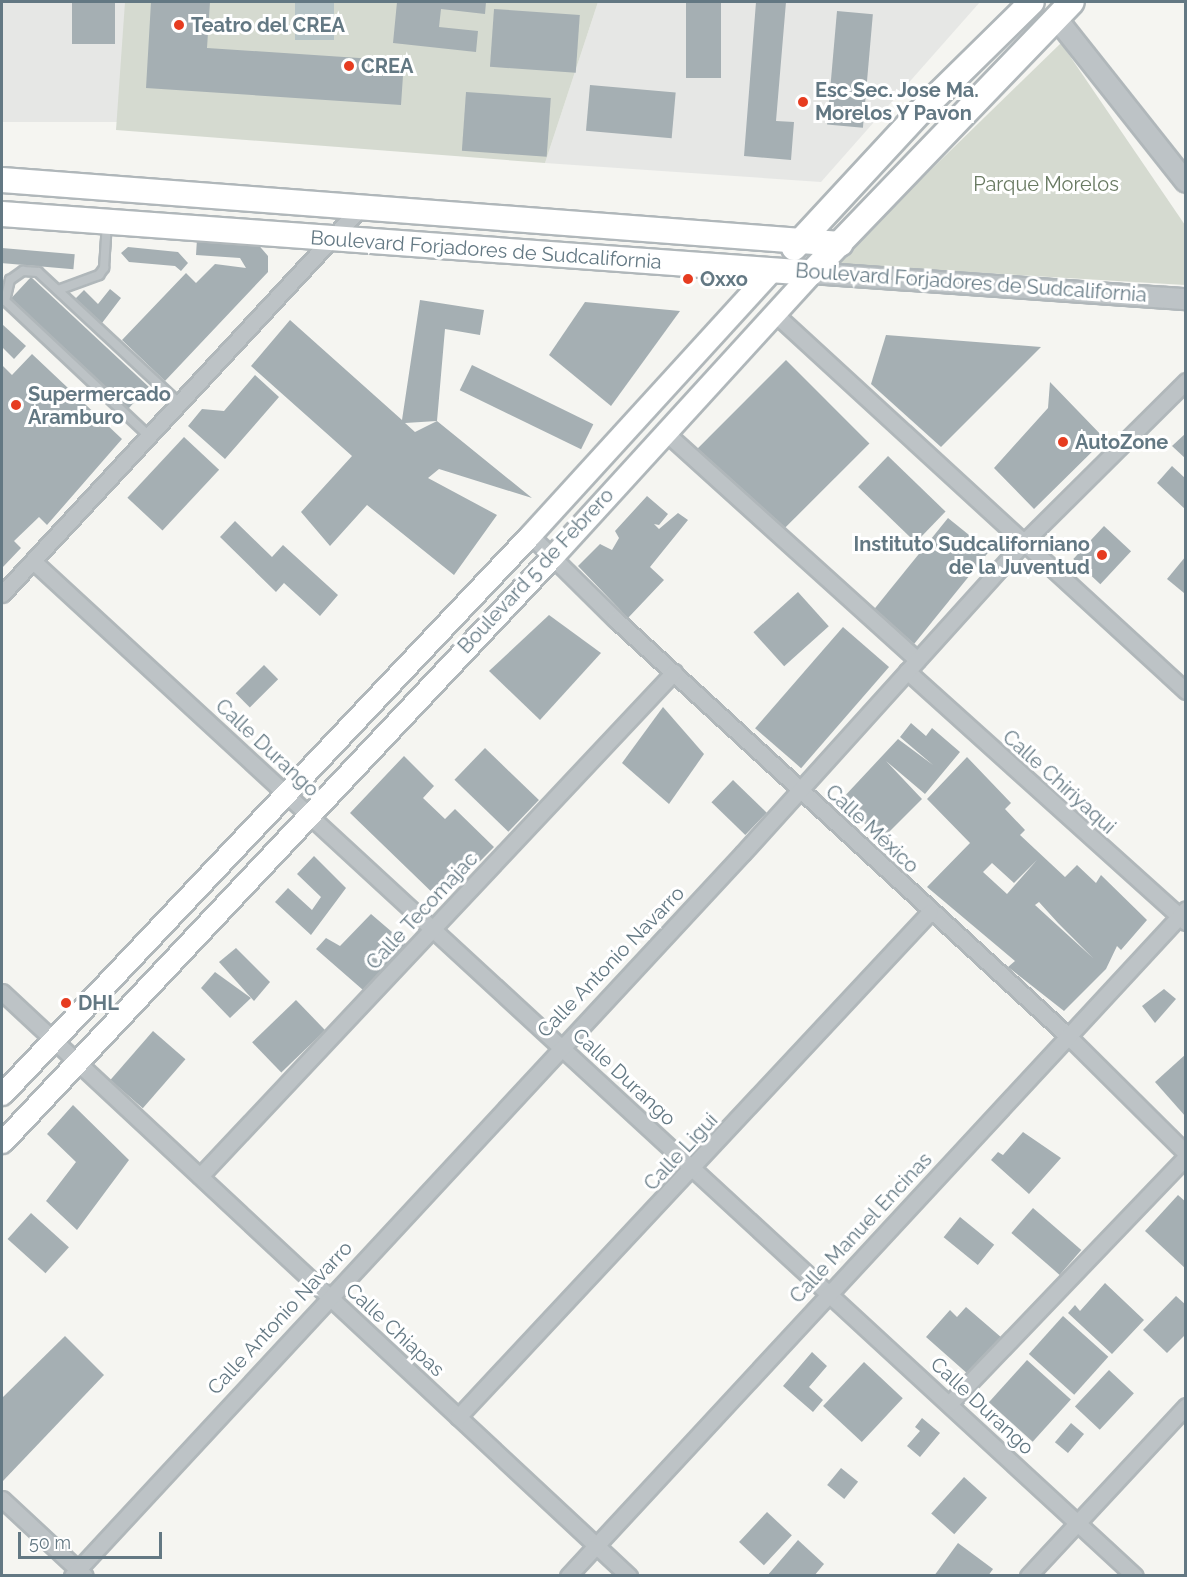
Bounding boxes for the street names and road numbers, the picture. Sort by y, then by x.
street label: Boulevard Forjadores de Sudcalifornia [310,226,662,274]
street label: Boulevard Forjadores de Sudcalifornia [795,259,1147,307]
street label: Boulevard 5 de Febrero [453,483,619,659]
street label: Calle Durango [210,694,324,802]
street label: Calle Chiriyaqui [998,725,1120,839]
street label: Calle México [821,780,923,878]
street label: Calle Tecomajac [361,847,483,975]
street label: Calle Antonio Navarro [532,881,690,1043]
street label: Calle Durango [567,1023,681,1131]
street label: Calle Ligui [639,1108,723,1196]
street label: Calle Manuel Encinas [785,1147,937,1309]
street label: Calle Antonio Navarro [202,1236,358,1400]
street label: Calle Chiapas [341,1278,449,1382]
street label: Calle Durango [925,1352,1039,1460]

